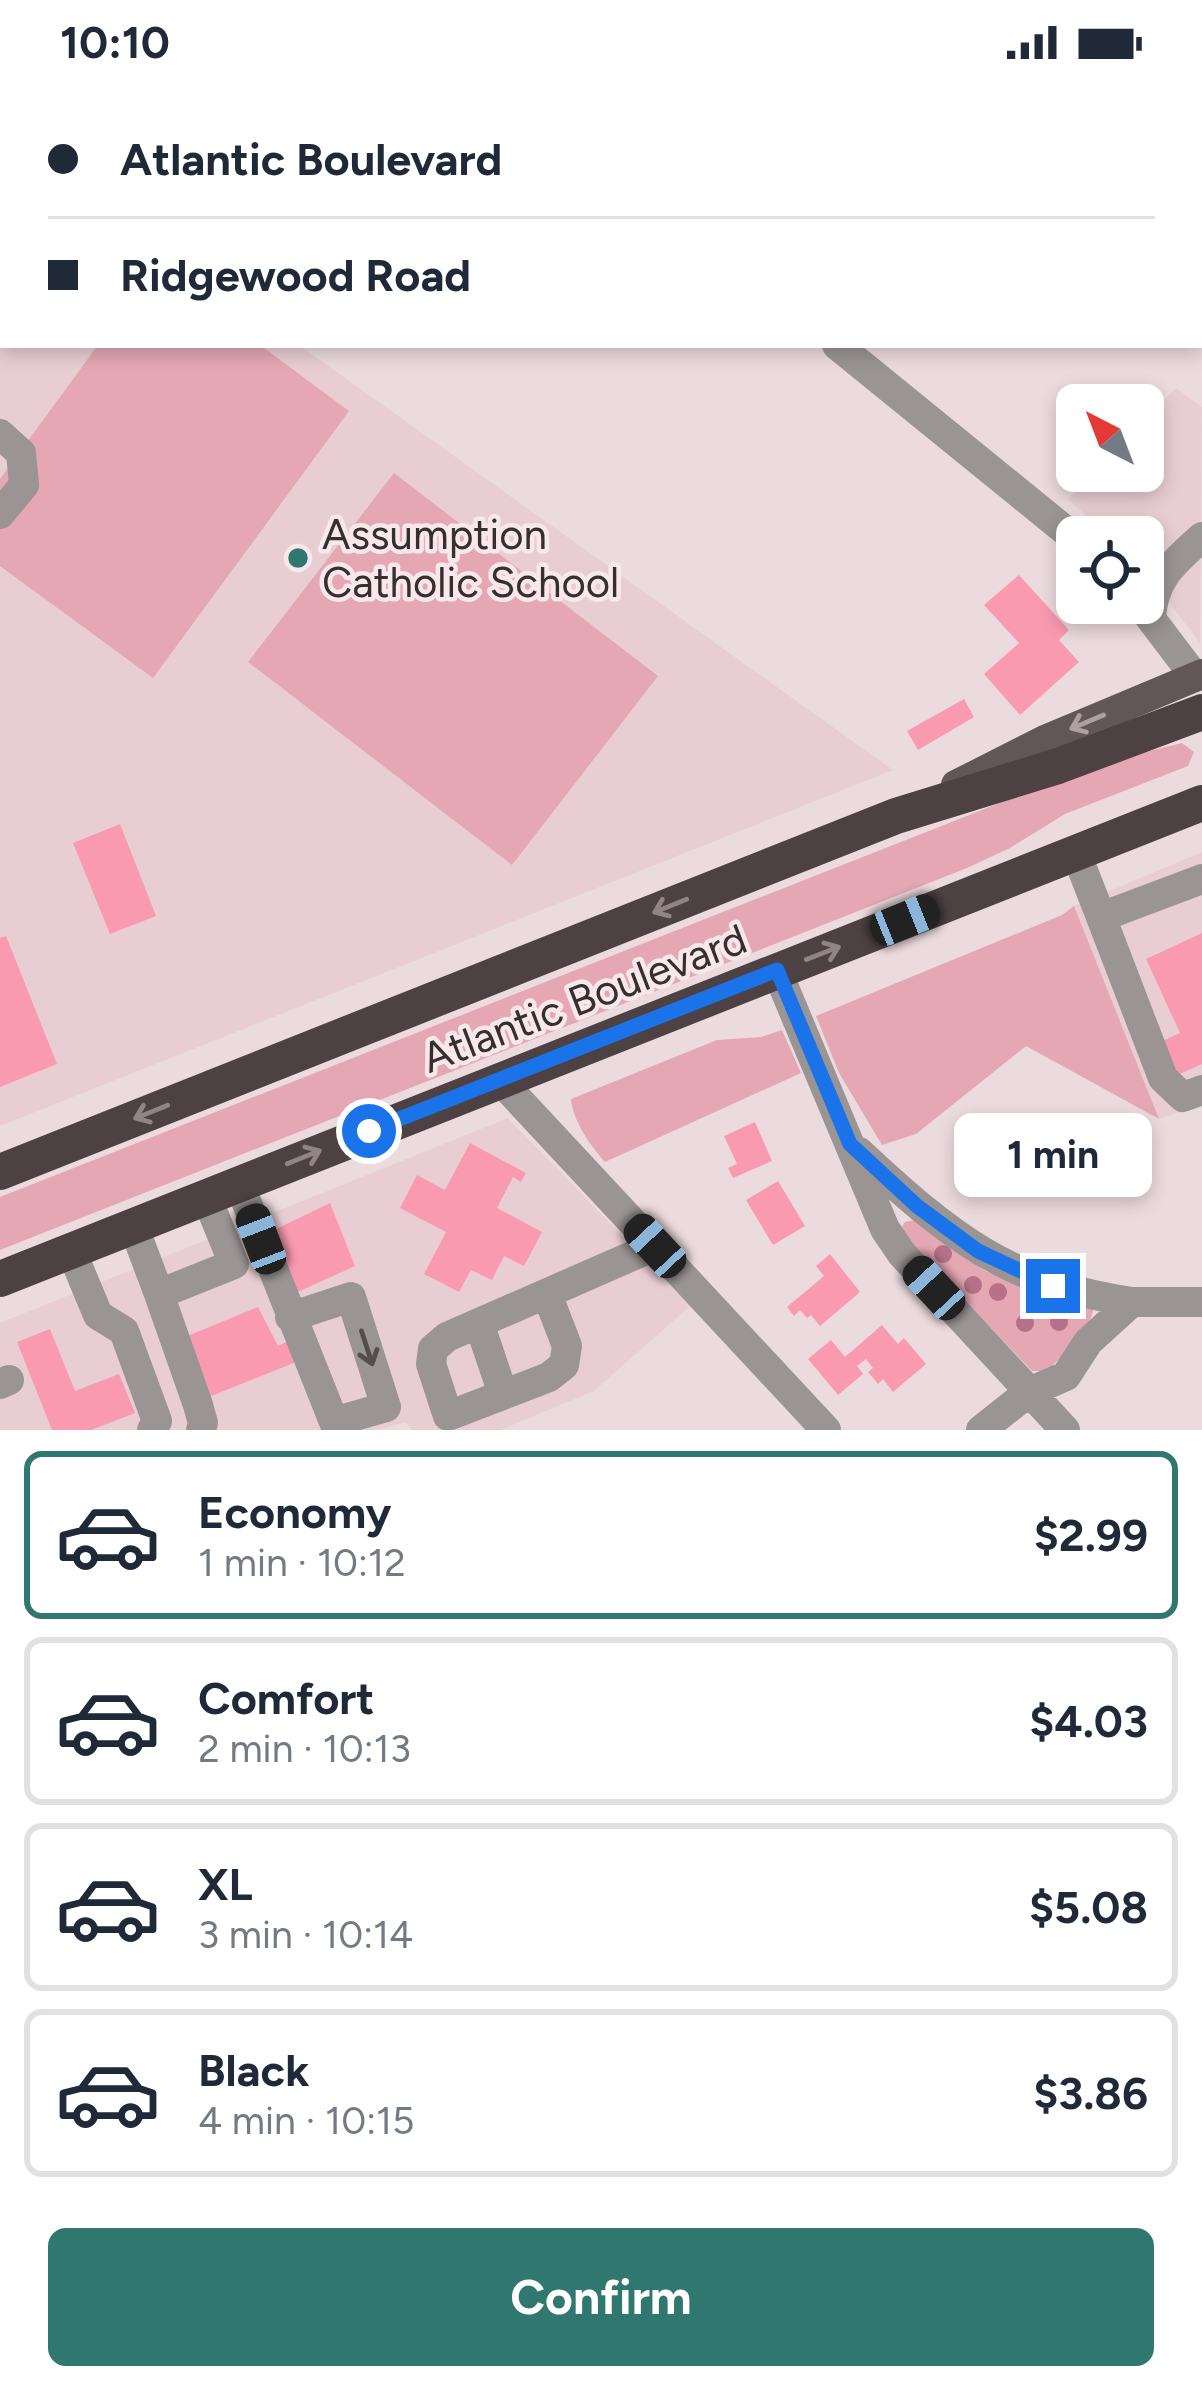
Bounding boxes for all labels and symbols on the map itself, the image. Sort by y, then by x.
north arrow [1056,384,1164,492]
place label: Assumption Catholic School [322,509,619,608]
marker: Assumption Catholic School [285,545,311,571]
one-way arrow [1070,713,1107,734]
car [865,890,945,950]
one-way arrow [652,897,689,918]
street label: Atlantic Boulevard [415,913,754,1084]
one-way arrow [803,940,840,962]
one-way arrow [134,1103,171,1124]
route start [342,1104,396,1158]
callout: 1 min [954,1112,1152,1196]
one-way arrow [284,1145,321,1166]
car [231,1199,291,1279]
car [617,1207,693,1285]
car [896,1249,972,1327]
route end [1026,1259,1080,1313]
one-way arrow [358,1328,380,1366]

